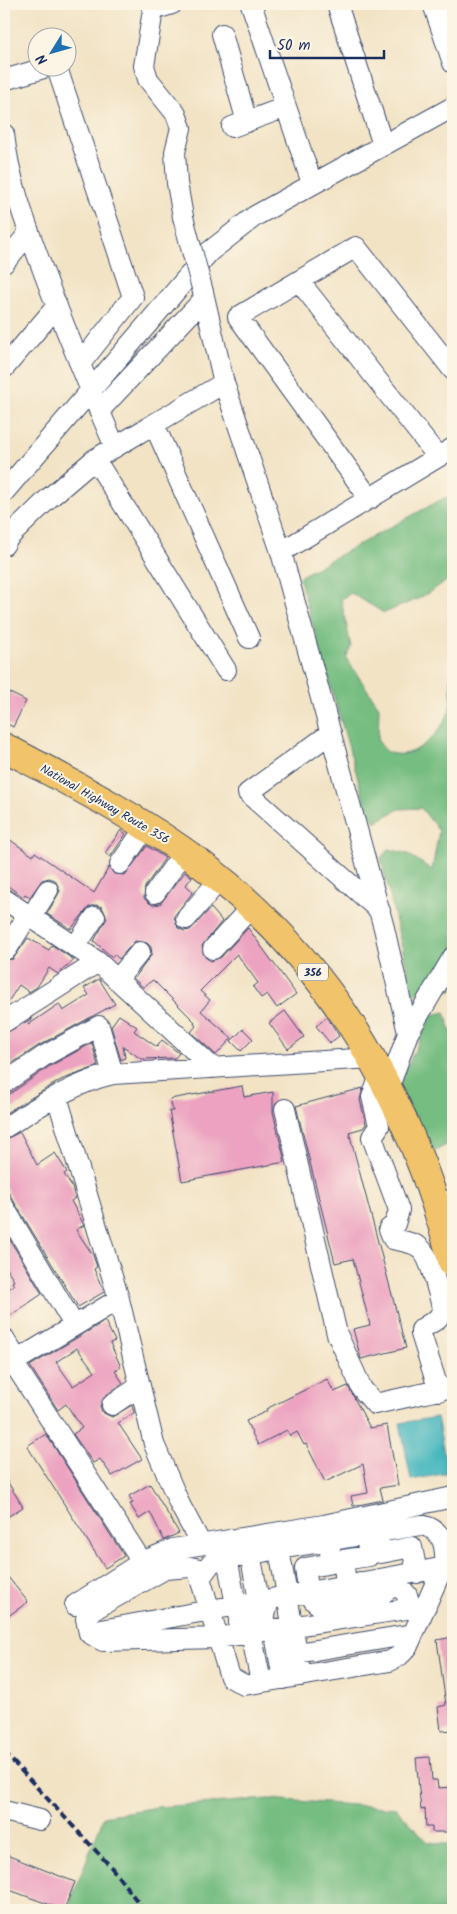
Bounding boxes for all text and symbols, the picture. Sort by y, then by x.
north arrow [28,28,78,78]
scale bar [270,28,383,60]
text: 50 m [277,34,311,58]
text: N [31,49,54,69]
street label: National Highway Route 356 [36,760,173,849]
road number: 356 [298,964,328,980]

